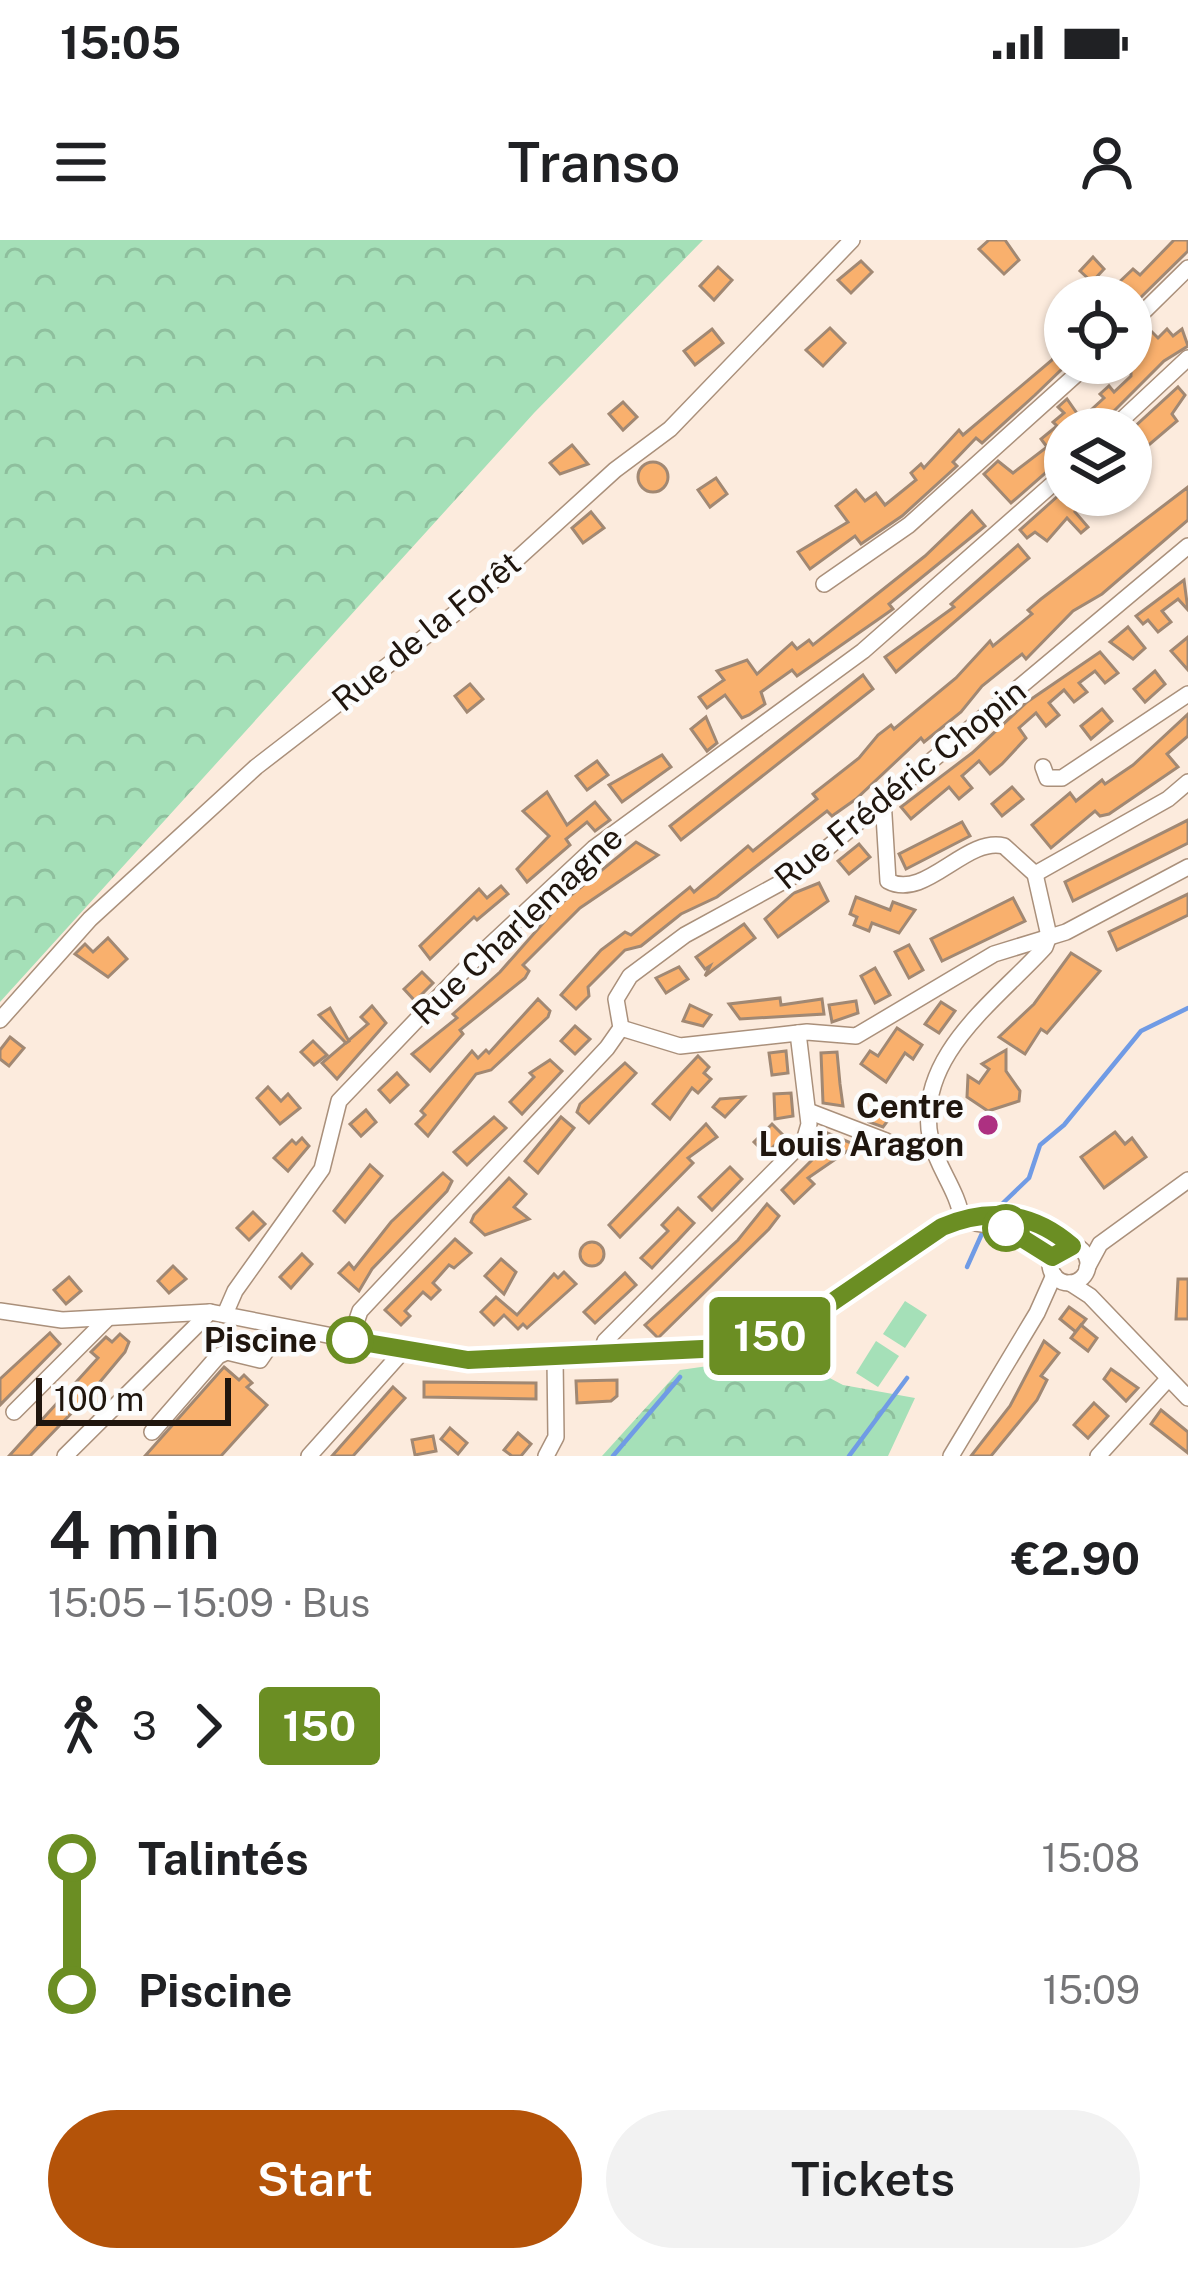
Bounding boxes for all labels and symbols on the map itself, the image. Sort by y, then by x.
street label: Rue de la Forêt [324,544,528,718]
street label: Rue Frédéric Chopin [767,671,1033,897]
street label: Rue Charlemagne [404,818,630,1032]
place label: Centre Louis Aragon [758,1087,964,1163]
marker: Centre Louis Aragon [975,1112,1001,1138]
unlabelled marker [984,1206,1028,1250]
line badge: 150 [701,1297,839,1375]
marker: Piscine [328,1318,372,1362]
place label: Piscine [204,1321,317,1359]
scale bar [36,1372,231,1425]

